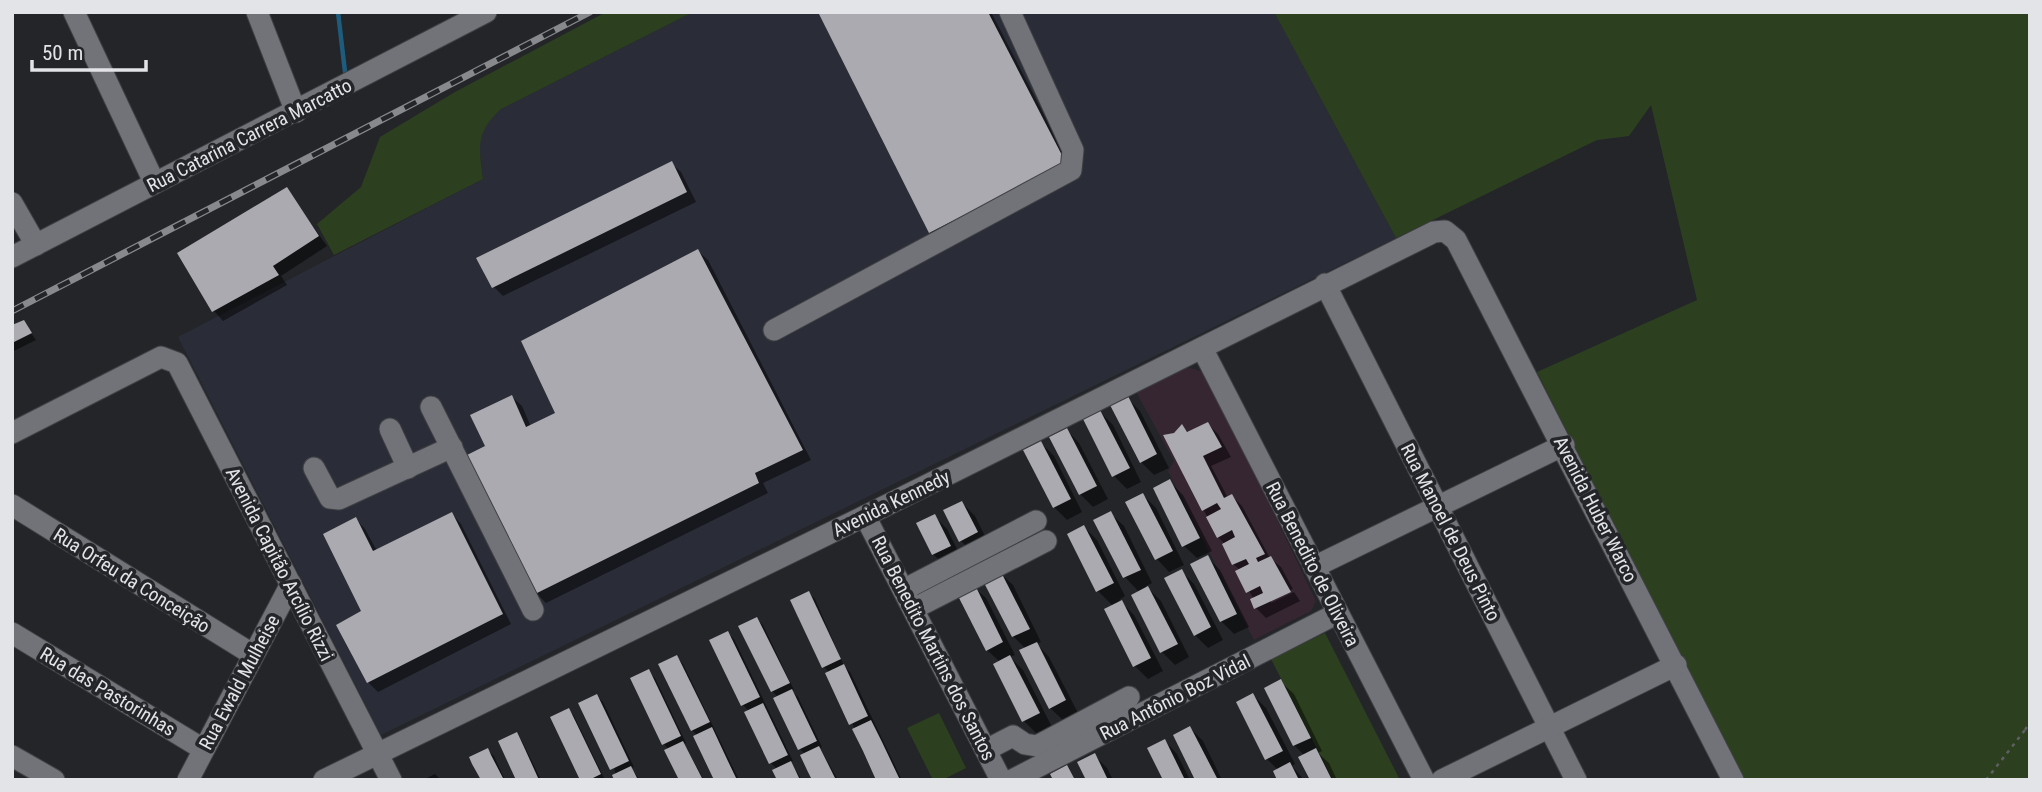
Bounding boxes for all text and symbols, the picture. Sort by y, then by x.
scale bar [32,28,145,72]
text: 50 m [42,41,83,65]
street label: Rua Catarina Carrera Marcatto [143,74,355,197]
street label: Avenida Huber Warco [1549,433,1642,586]
street label: Rua Manoel de Deus Pinto [1396,440,1505,625]
street label: Avenida Capitão Arcílio Rizzi [221,464,338,665]
street label: Avenida Kennedy [829,465,954,542]
street label: Rua Benedito de Oliveira [1261,478,1364,650]
street label: Rua Orfeu da Conceição [49,523,214,638]
street label: Rua Benedito Martins dos Santos [867,532,1000,764]
street label: Rua Ewald Mulheise [194,611,285,754]
street label: Rua das Pastorinhas [36,642,180,741]
street label: Rua Antônio Boz Vidal [1096,650,1254,745]

